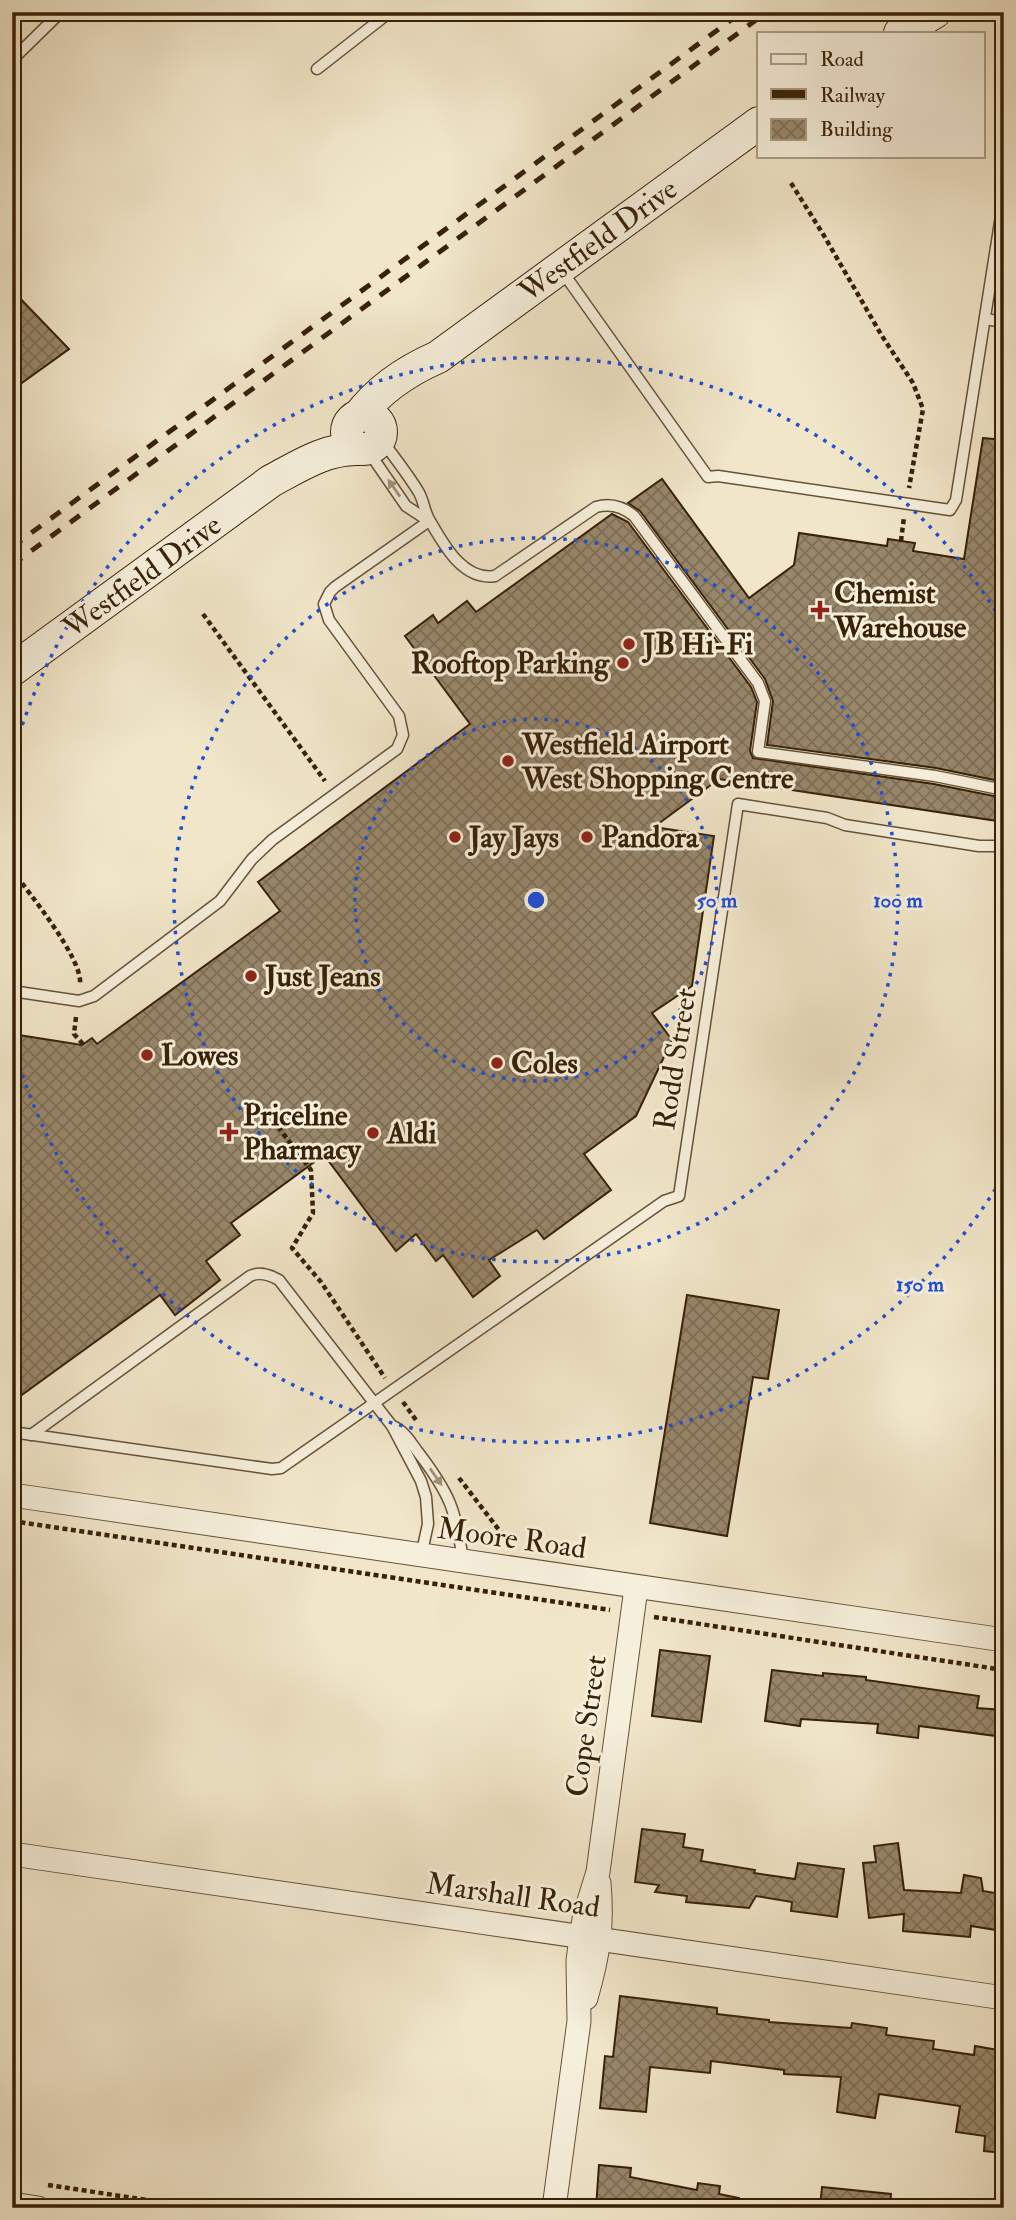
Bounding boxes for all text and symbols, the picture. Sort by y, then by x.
legend [757,32,984,158]
text: Road [820,46,865,73]
text: Railway [820,82,886,109]
text: Building [820,116,893,143]
street label: Westfield Drive [511,171,685,311]
one-way arrow [387,479,401,497]
street label: Westfield Drive [55,507,229,647]
place label: Chemist Warehouse [833,575,967,646]
marker: Chemist Warehouse [812,602,828,618]
place label: JB Hi-Fi [641,626,753,663]
marker: JB Hi-Fi [621,636,637,652]
place label: Rooftop Parking [411,645,610,682]
marker: Rooftop Parking [615,655,631,671]
place label: Westfield Airport West Shopping Centre [521,726,794,797]
marker: Westfield Airport West Shopping Centre [500,753,516,769]
place label: Jay Jays [467,819,559,856]
place label: Pandora [601,819,700,856]
marker: Jay Jays [447,829,463,845]
marker: Pandora [579,829,595,845]
text: 50 m [697,887,738,914]
text: 100 m [873,887,924,914]
centre of rings [524,888,548,912]
place label: Just Jeans [263,958,381,995]
marker: Just Jeans [243,968,259,984]
street label: Rodd Street [646,985,705,1133]
place label: Lowes [161,1037,238,1074]
place label: Coles [511,1045,578,1082]
marker: Lowes [139,1047,155,1063]
marker: Coles [489,1055,505,1071]
place label: Priceline Pharmacy [243,1097,363,1168]
place label: Aldi [385,1115,436,1152]
marker: Priceline Pharmacy [221,1124,237,1140]
marker: Aldi [365,1125,381,1141]
text: 150 m [896,1271,945,1298]
one-way arrow [429,1468,443,1486]
street label: Moore Road [435,1510,589,1567]
street label: Cope Street [558,1653,615,1799]
street label: Marshall Road [424,1865,602,1926]

